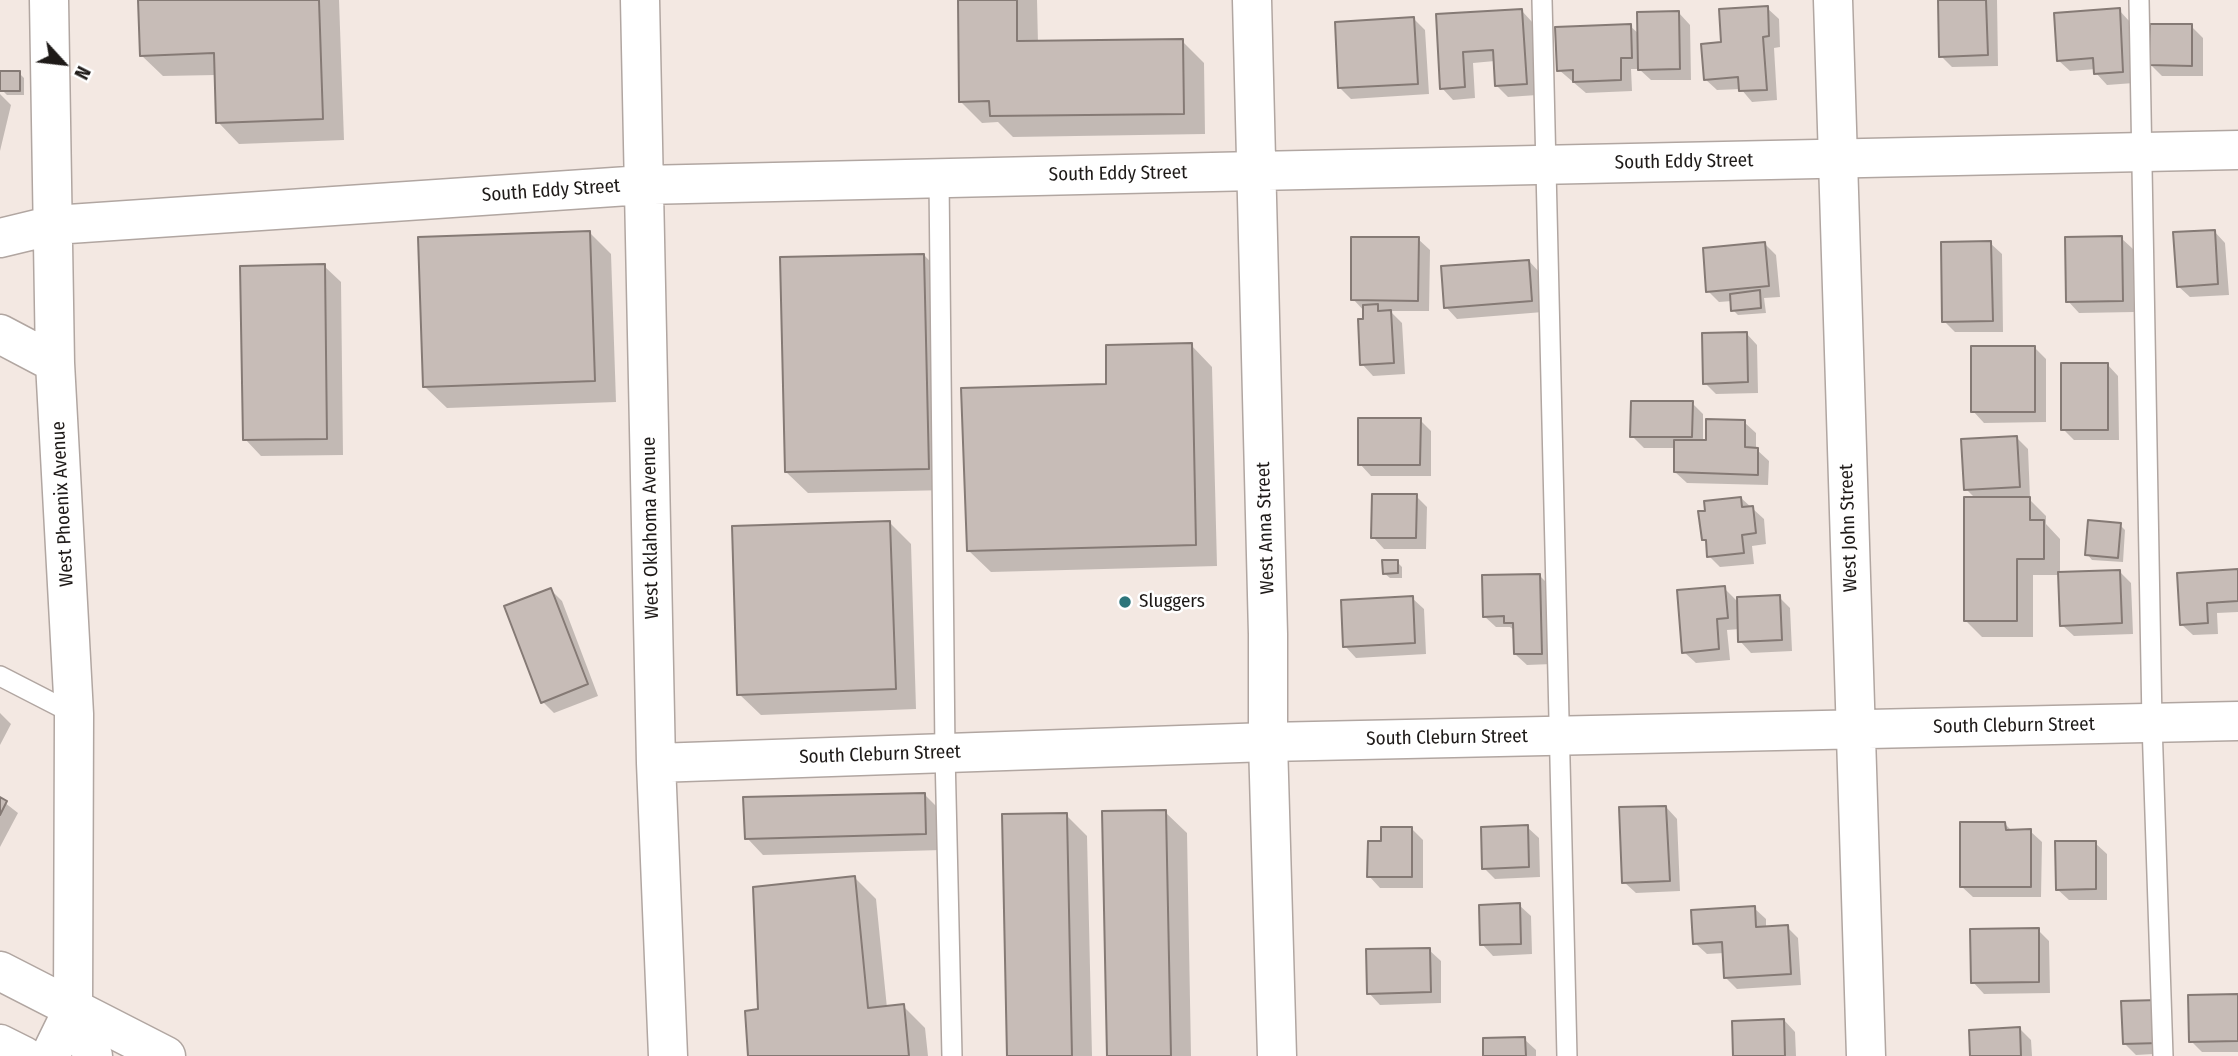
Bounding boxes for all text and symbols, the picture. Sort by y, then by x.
north arrow [28,28,98,98]
text: N [69,62,95,83]
street label: South Eddy Street [1615,149,1753,175]
street label: South Eddy Street [1049,161,1187,187]
street label: South Eddy Street [481,175,621,207]
street label: West Phoenix Avenue [47,421,79,587]
street label: West Oklahoma Avenue [638,436,664,620]
street label: West Anna Street [1252,461,1280,595]
street label: West John Street [1835,463,1863,593]
place label: Sluggers [1139,591,1205,613]
marker: Sluggers [1117,594,1133,610]
street label: South Cleburn Street [1933,713,2095,739]
street label: South Cleburn Street [1366,725,1528,751]
street label: South Cleburn Street [799,741,961,769]

